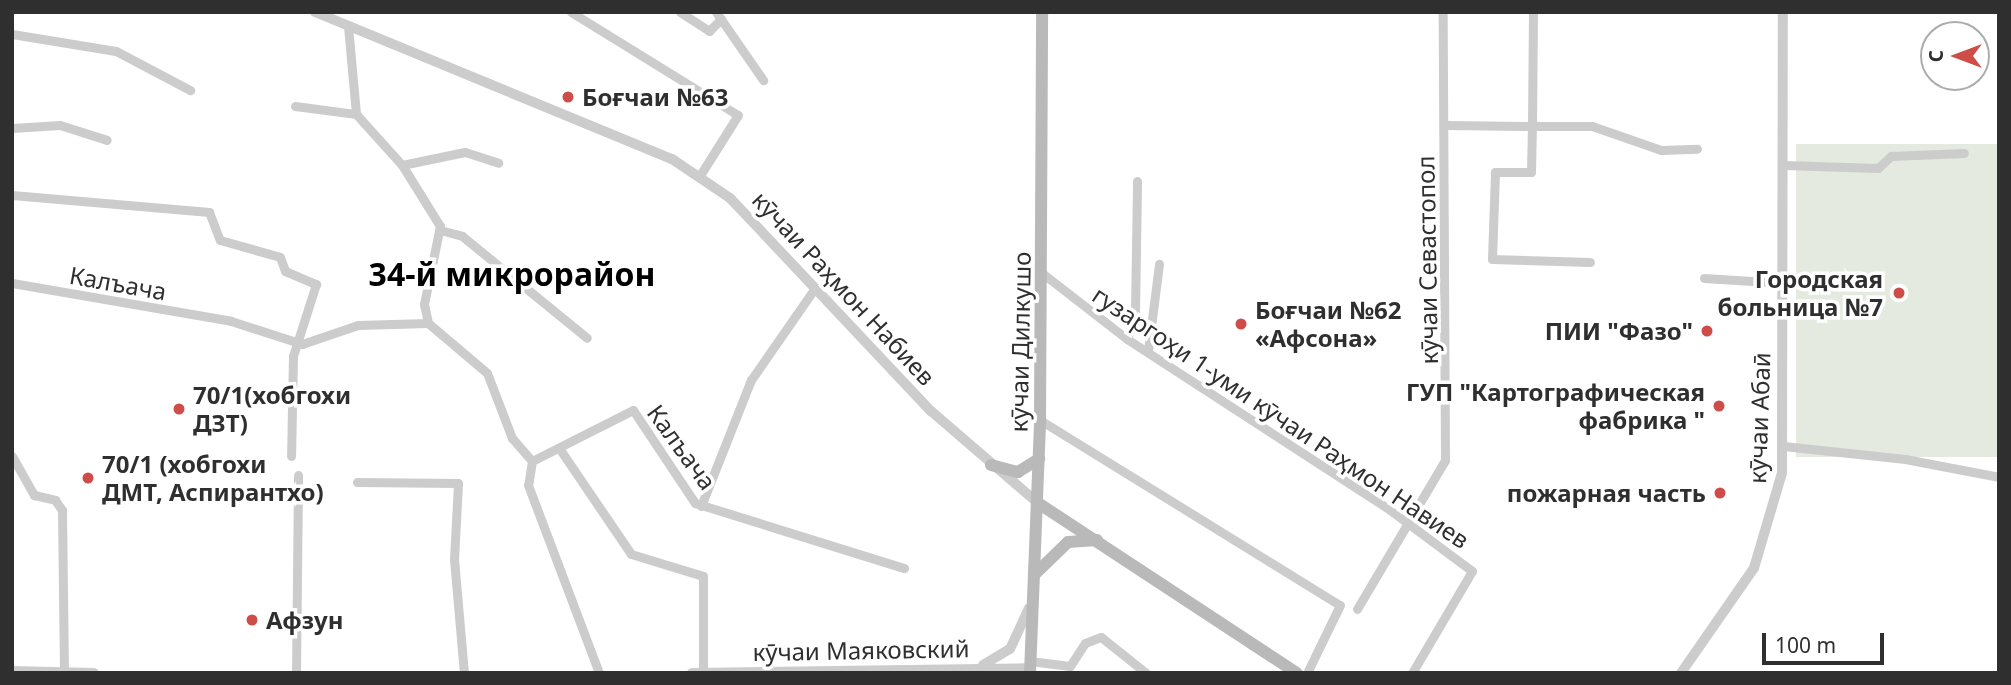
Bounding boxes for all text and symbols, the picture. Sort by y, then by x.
north arrow [1920,21,1990,91]
text: С [1923,50,1949,62]
place label: Боғчаи №63 [582,83,728,111]
marker: Боғчаи №63 [560,89,576,105]
street label: кӯчаи Севастопол [1411,155,1443,365]
street label: кӯчаи Раҳмон Набиев [747,185,941,391]
street label: кӯчаи Дилкушо [1004,251,1036,433]
district label: 34-й микрорайон [369,255,655,293]
street label: Калъача [67,260,169,306]
place label: Городская больница №7 [1718,265,1883,321]
street label: гузаргоҳи 1-уми кӯчаи Раҳмон Навиев [1087,280,1475,554]
marker: Городская больница №7 [1889,283,1909,303]
place label: Боғчаи №62 «Афсона» [1255,296,1401,352]
marker: Боғчаи №62 «Афсона» [1233,316,1249,332]
place label: ПИИ "Фазо" [1545,317,1693,345]
marker: ПИИ "Фазо" [1699,323,1715,339]
street label: кӯчаи Абаӣ [1742,352,1776,484]
place label: ГУП "Картографическая фабрика " [1406,378,1705,434]
place label: 70/1(хобгохи ДЗТ) [193,381,351,437]
marker: ГУП "Картографическая фабрика " [1711,398,1727,414]
street label: Калъача [642,399,722,495]
marker: 70/1(хобгохи ДЗТ) [171,401,187,417]
place label: 70/1 (хобгохи ДМТ, Аспирантхо) [102,450,324,506]
marker: 70/1 (хобгохи ДМТ, Аспирантхо) [80,470,96,486]
place label: пожарная часть [1507,479,1706,507]
marker: пожарная часть [1712,485,1728,501]
place label: Афзун [266,606,343,634]
marker: Афзун [244,612,260,628]
scale bar [1766,618,1888,662]
text: 100 m [1775,631,1836,659]
street label: кӯчаи Маяковский [752,634,970,666]

